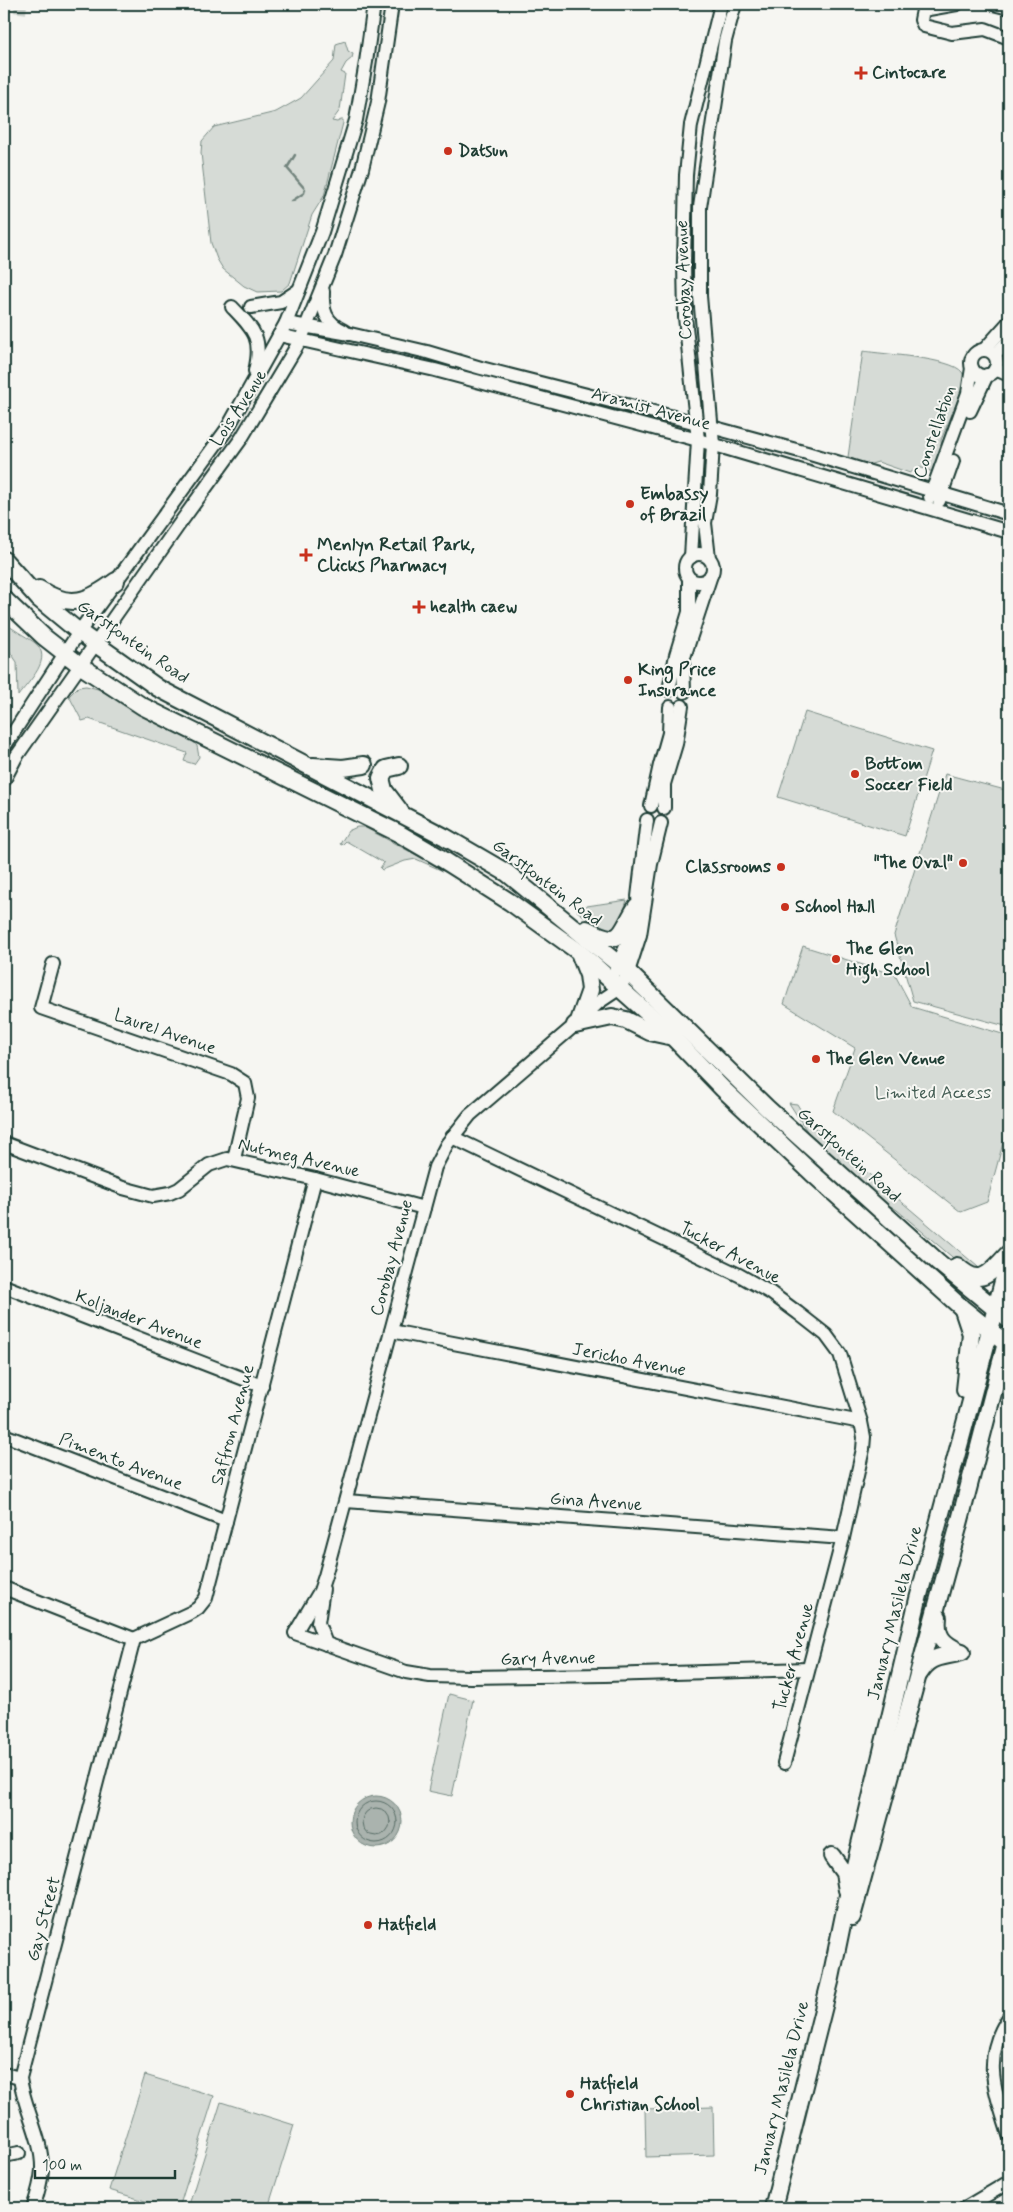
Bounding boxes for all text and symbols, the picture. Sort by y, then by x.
place label: Cintocare [872,61,947,85]
marker: Cintocare [854,66,868,80]
place label: Datsun [458,139,508,163]
marker: Datsun [442,145,454,157]
street label: Corobay Avenue [670,220,698,340]
street label: Lois Avenue [205,365,273,451]
street label: Aramist Avenue [589,382,713,436]
street label: Constellation [908,382,962,482]
place label: Embassy of Brazil [640,482,708,527]
marker: Embassy of Brazil [624,498,636,510]
place label: Menlyn Retail Park, Clicks Pharmacy [317,533,475,578]
marker: Menlyn Retail Park, Clicks Pharmacy [299,548,313,562]
street label: Garstfontein Road [71,594,194,691]
place label: health caew [430,595,517,619]
marker: health caew [412,600,426,614]
place label: King Price Insurance [638,658,716,703]
marker: King Price Insurance [622,674,634,686]
place label: Bottom Soccer Field [865,752,952,797]
marker: Bottom Soccer Field [849,768,861,780]
street label: Garstfontein Road [486,834,607,934]
place label: "The Oval" [874,851,953,875]
place label: Classrooms [685,855,771,879]
marker: "The Oval" [957,857,969,869]
marker: Classrooms [775,861,787,873]
place label: School Hall [795,895,875,919]
marker: School Hall [779,901,791,913]
place label: The Glen High School [846,937,930,984]
marker: The Glen High School [830,953,842,965]
street label: Laurel Avenue [111,1003,220,1061]
place label: The Glen Venue [826,1047,945,1071]
marker: The Glen Venue [810,1053,822,1065]
park label: Limited Access [875,1081,991,1105]
street label: Garstfontein Road [791,1102,906,1210]
street label: Nutmeg Avenue [236,1132,362,1184]
street label: Corobay Avenue [365,1197,419,1319]
street label: Tucker Avenue [675,1216,785,1290]
street label: Koljander Avenue [72,1285,206,1355]
street label: Jericho Avenue [570,1337,688,1383]
street label: Saffron Avenue [205,1362,261,1488]
street label: Pimento Avenue [56,1427,187,1497]
street label: Gina Avenue [549,1487,643,1517]
street label: January Masilela Drive [862,1523,928,1703]
street label: Tucker Avenue [768,1600,820,1714]
street label: Gary Avenue [500,1646,596,1672]
street label: Gay Street [21,1874,67,1964]
place label: Hatfield [378,1913,436,1937]
marker: Hatfield [362,1919,374,1931]
street label: January Masilela Drive [749,1998,815,2178]
place label: Hatfield Christian School [580,2072,700,2117]
marker: Hatfield Christian School [564,2088,576,2100]
scale bar [35,2147,175,2179]
text: 100 m [42,2156,82,2176]

